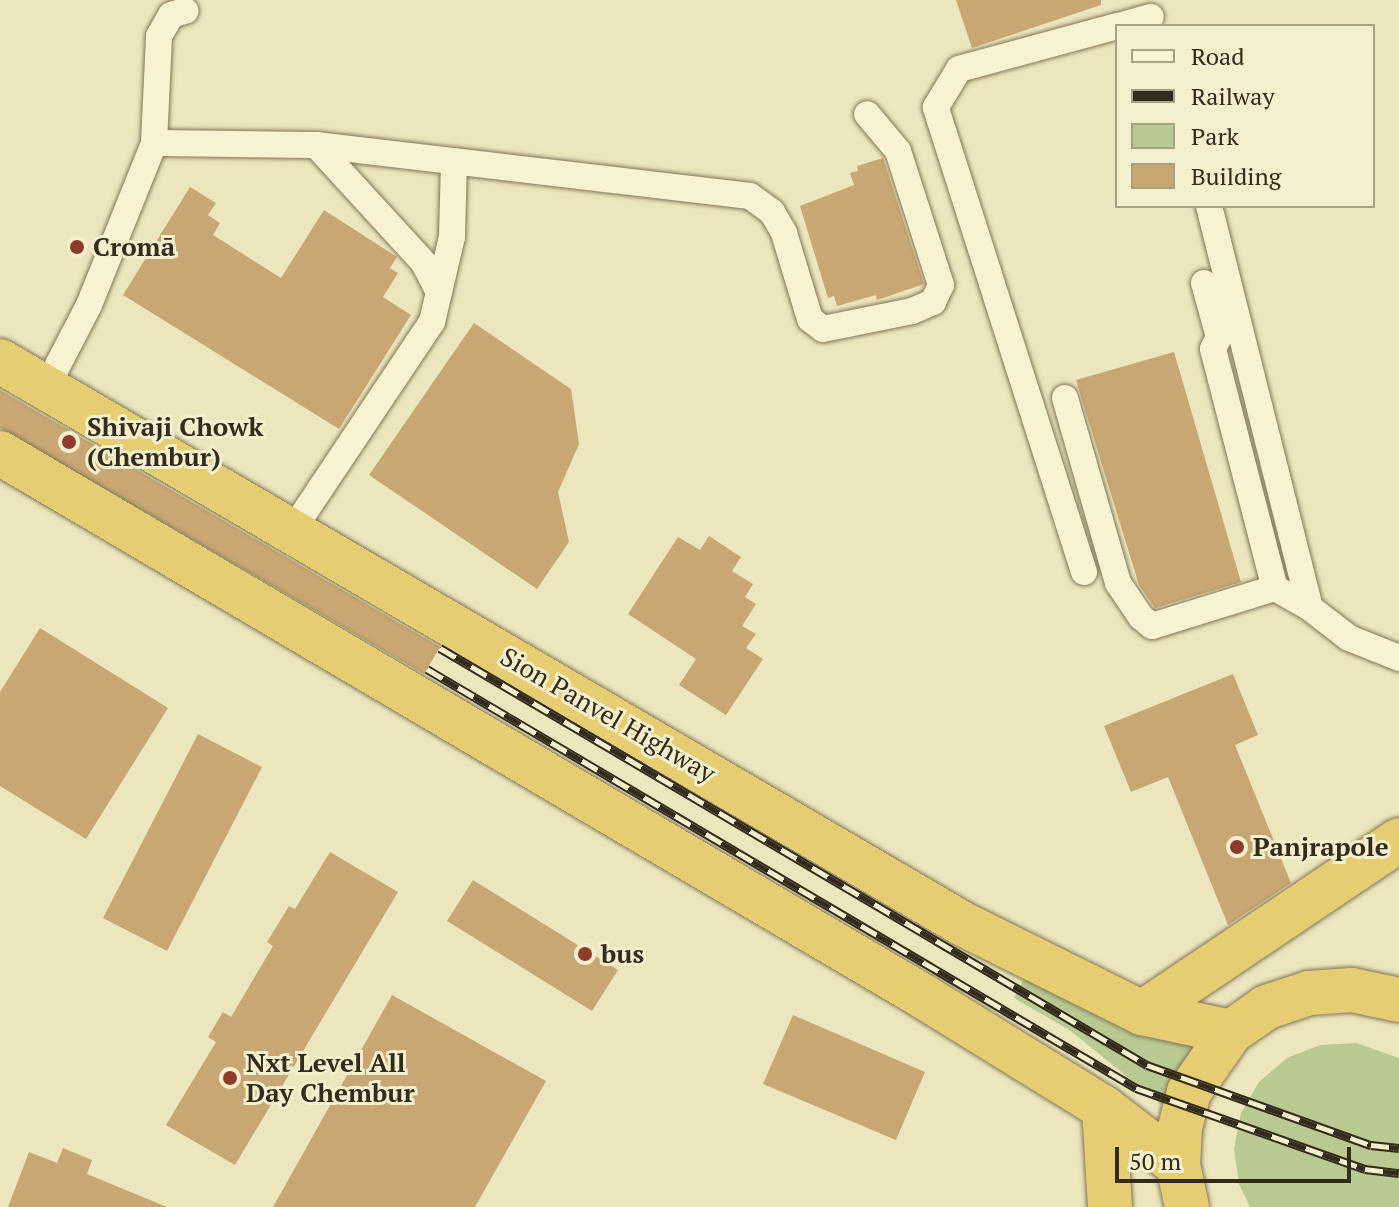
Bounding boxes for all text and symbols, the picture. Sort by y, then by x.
legend [1115,24,1375,208]
text: Road [1191,40,1245,72]
text: Railway [1191,80,1275,112]
text: Park [1191,120,1239,152]
text: Building [1191,160,1281,192]
place label: Cromā [93,231,175,263]
marker: Cromā [68,238,86,256]
place label: Shivaji Chowk (Chembur) [87,411,264,472]
marker: Shivaji Chowk (Chembur) [58,431,80,453]
street label: Sion Panvel Highway [495,641,721,789]
place label: Panjrapole [1253,831,1389,863]
marker: Panjrapole [1228,838,1246,856]
place label: bus [601,938,644,970]
marker: bus [576,945,594,963]
place label: Nxt Level All Day Chembur [246,1047,415,1108]
marker: Nxt Level All Day Chembur [221,1069,239,1087]
scale bar [1119,1131,1355,1181]
text: 50 m [1129,1145,1181,1177]

